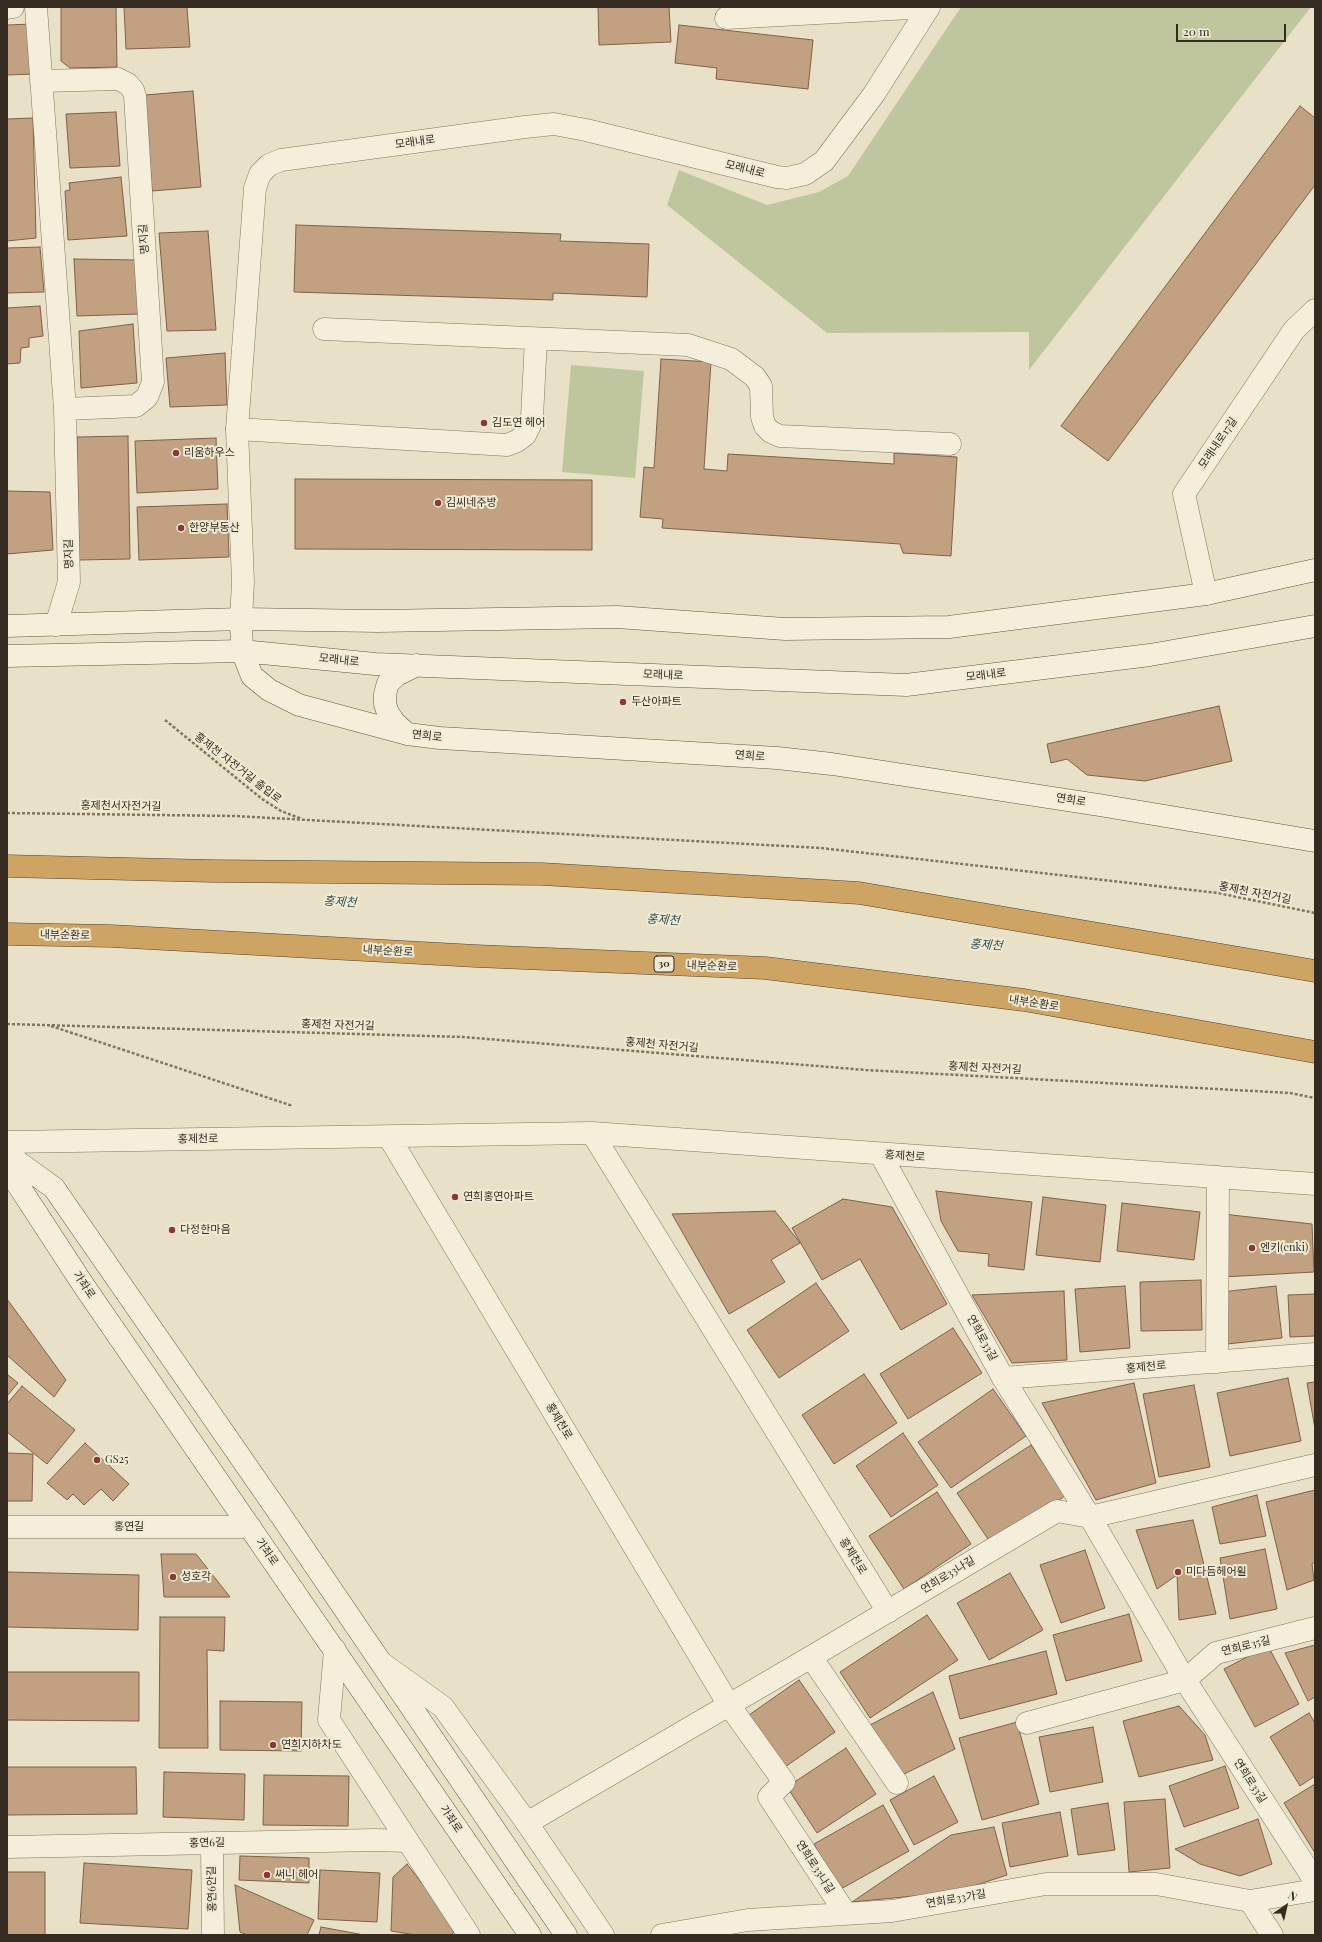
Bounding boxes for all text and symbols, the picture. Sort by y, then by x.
scale bar [1178,16,1288,42]
text: 20 m [1183,23,1210,39]
street label: 모래내로 [394,133,436,151]
street label: 모래내로 [724,158,766,180]
street label: 명지길 [136,223,152,255]
street label: 모래내로17길 [1196,415,1240,471]
place label: 김도연 헤어 [492,416,545,430]
marker: 김도연 헤어 [479,418,489,428]
place label: 리움하우스 [184,446,235,460]
marker: 리움하우스 [171,448,181,458]
place label: 김씨네주방 [446,496,497,510]
marker: 김씨네주방 [433,498,443,508]
place label: 한양부동산 [189,521,240,535]
marker: 한양부동산 [176,523,186,533]
street label: 명지길 [62,539,76,569]
street label: 모래내로 [318,651,360,669]
street label: 모래내로 [965,666,1007,684]
street label: 모래내로 [643,668,683,682]
place label: 두산아파트 [631,695,682,709]
marker: 두산아파트 [618,697,628,707]
street label: 연희로 [411,728,443,744]
street label: 홍제천 자전거길 출입로 [192,730,284,806]
street label: 연희로 [734,748,766,764]
street label: 연희로 [1055,791,1087,809]
street label: 홍제천서자전거길 [80,799,162,813]
street label: 홍제천 자전거길 [1218,880,1292,906]
water label: 홍제천 [323,894,357,910]
water label: 홍제천 [646,912,680,928]
street label: 내부순환로 [40,928,90,942]
water label: 홍제천 [969,937,1003,953]
street label: 내부순환로 [362,943,414,959]
road number: 30 [654,956,674,972]
street label: 내부순환로 [686,959,738,973]
street label: 내부순환로 [1008,993,1060,1013]
street label: 홍제천 자전거길 [301,1017,375,1033]
street label: 홍제천 자전거길 [625,1035,699,1055]
street label: 홍제천 자전거길 [948,1059,1022,1077]
street label: 홍제천로 [178,1132,218,1146]
street label: 홍제천로 [884,1148,926,1164]
place label: 연희홍연아파트 [463,1190,534,1204]
marker: 연희홍연아파트 [450,1192,460,1202]
place label: 다정한마음 [180,1223,231,1237]
marker: 다정한마음 [167,1225,177,1235]
place label: 엔키(enki) [1260,1241,1308,1255]
marker: 엔키(enki) [1247,1243,1257,1253]
street label: 가좌로 [70,1269,98,1301]
street label: 연희로33길 [964,1313,1000,1363]
street label: 홍제천로 [1125,1359,1167,1375]
street label: 홍제천로 [543,1400,575,1442]
place label: GS25 [105,1453,129,1467]
marker: GS25 [92,1455,102,1465]
street label: 홍연길 [114,1520,144,1534]
street label: 홍제천로 [837,1535,869,1577]
street label: 가좌로 [253,1536,281,1568]
street label: 연희로33나길 [919,1554,977,1596]
place label: 미다듬헤어휠 [1186,1565,1247,1579]
marker: 미다듬헤어휠 [1173,1567,1183,1577]
place label: 성호각 [181,1570,211,1584]
marker: 성호각 [168,1572,178,1582]
street label: 연희로35길 [1220,1634,1272,1658]
place label: 연희지하차도 [281,1738,342,1752]
marker: 연희지하차도 [268,1740,278,1750]
street label: 연희로33길 [1231,1756,1269,1806]
street label: 가좌로 [437,1803,465,1835]
street label: 홍연6길 [189,1836,225,1850]
street label: 연희로33나길 [793,1838,837,1896]
street label: 홍연6안길 [205,1866,219,1912]
place label: 써니 헤어 [275,1868,318,1882]
marker: 써니 헤어 [262,1870,272,1880]
north arrow [1266,1886,1306,1926]
street label: 연희로33가길 [925,1887,987,1911]
text: N [1285,1887,1300,1904]

